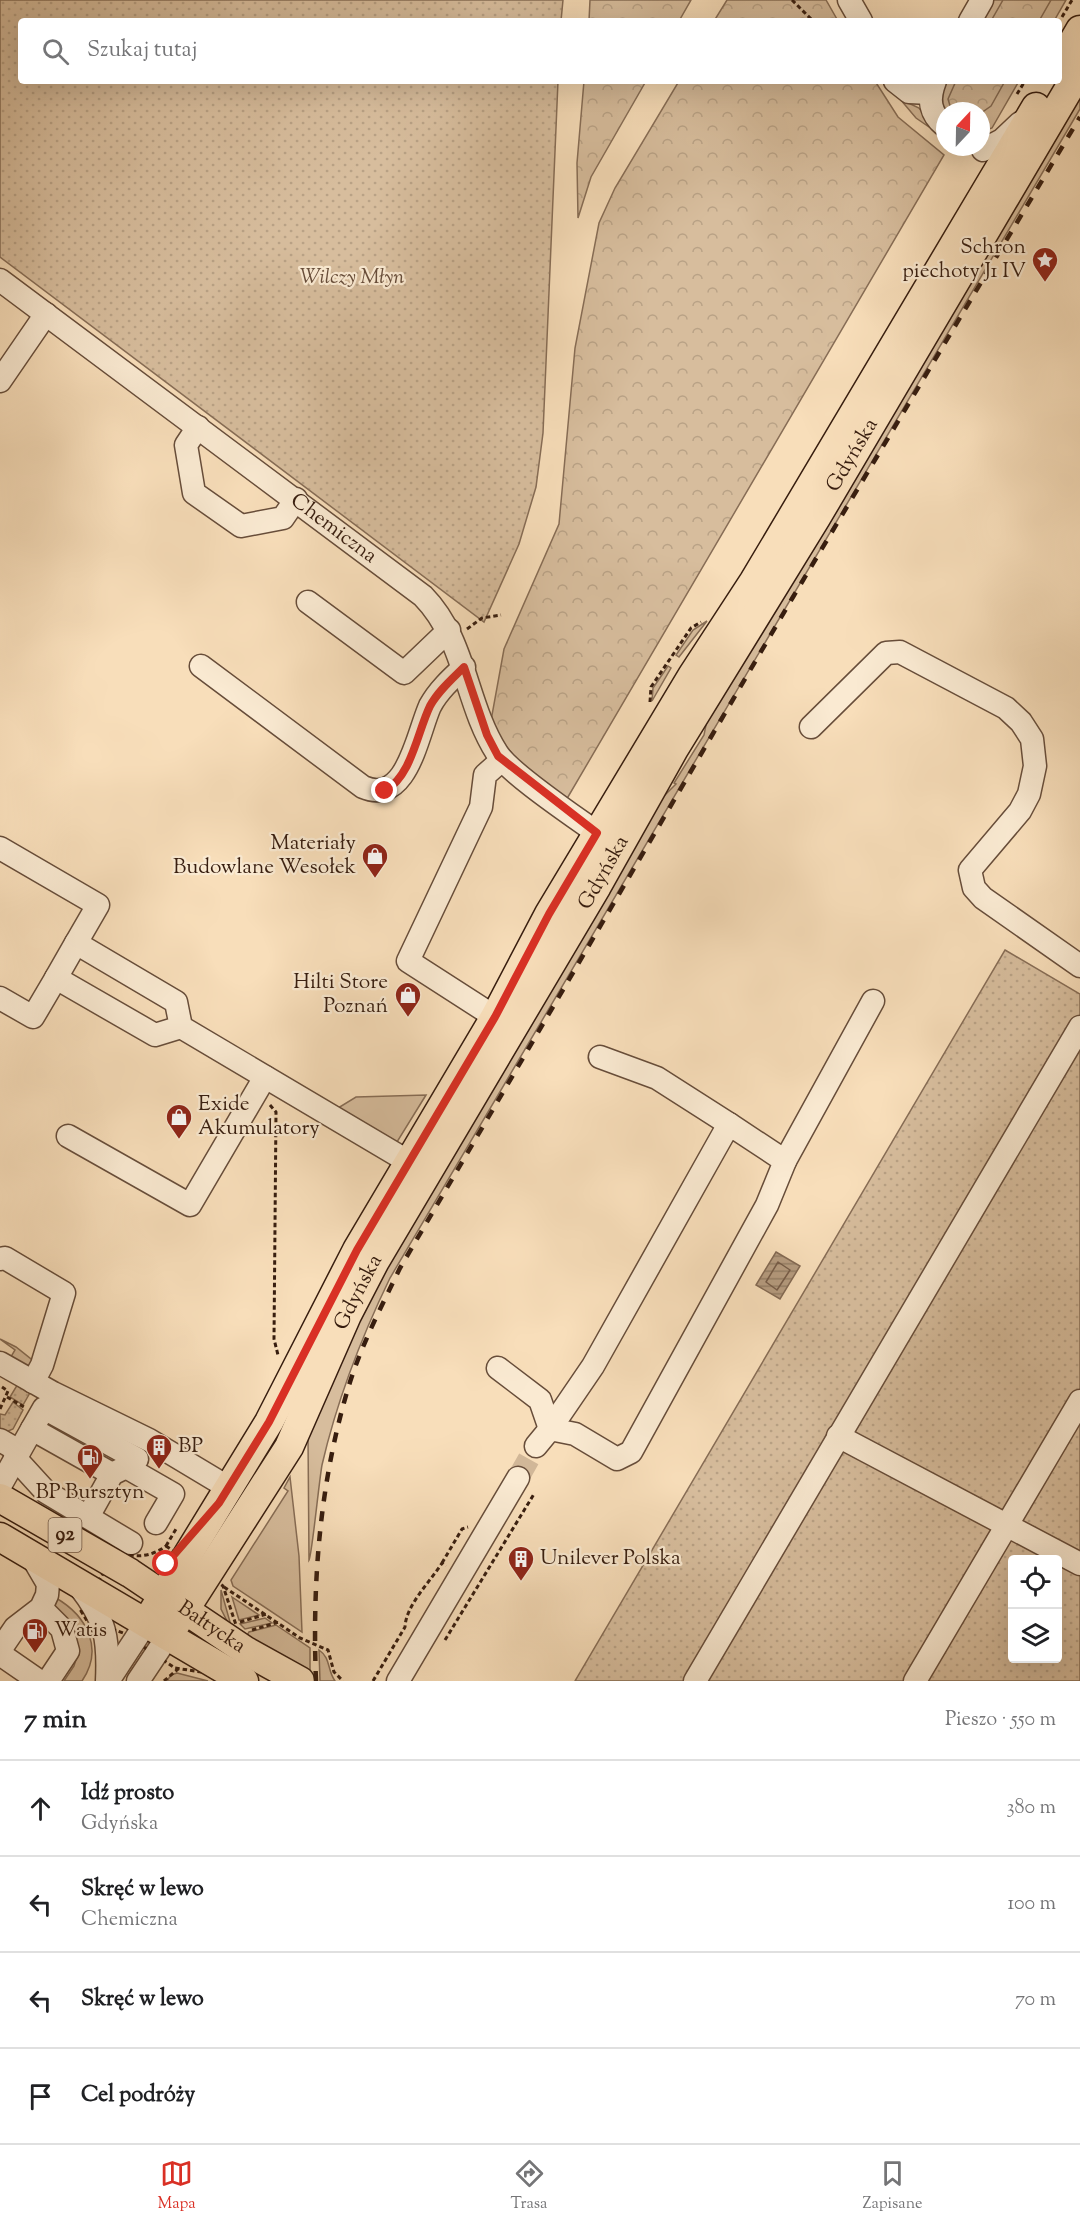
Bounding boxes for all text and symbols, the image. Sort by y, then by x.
search box [18,18,1062,84]
icon: search [39,35,72,68]
text: Szukaj tutaj [87,35,198,67]
north arrow [936,102,990,156]
place label: Schron piechoty J1 IV [902,233,1026,287]
place icon: Schron piechoty J1 IV [1030,245,1060,283]
park label: Wilczy Młyn [300,263,404,293]
street label: Gdyńska [819,413,886,498]
street label: Chemiczna [284,487,383,572]
route end [371,777,397,803]
place label: Materiały Budowlane Wesołek [173,829,357,883]
street label: Gdyńska [571,830,637,916]
shop icon: Materiały Budowlane Wesołek [360,841,390,879]
place label: Hilti Store Poznań [293,968,388,1022]
shop icon: Hilti Store Poznań [393,980,423,1018]
place label: Exide Akumulatory [198,1090,320,1144]
shop icon: Exide Akumulatory [164,1102,194,1140]
street label: Gdyńska [327,1249,391,1335]
building icon: BP [144,1432,174,1470]
place label: BP [178,1432,203,1462]
fuel station icon: BP Bursztyn [75,1442,105,1480]
place label: BP Bursztyn [36,1478,145,1508]
road number: 92 [48,1518,82,1552]
building icon: Unilever Polska [506,1544,536,1582]
place label: Unilever Polska [540,1544,681,1574]
route start [152,1550,178,1576]
map controls [1008,1555,1062,1663]
button: locate [1008,1555,1062,1609]
street label: Bałtycka [171,1594,252,1662]
button: layers [1008,1609,1062,1663]
fuel station icon: Watis [20,1616,50,1654]
place label: Watis [54,1616,107,1646]
text: 7 min [24,1702,87,1739]
text: Pieszo · 550 m [945,1706,1056,1735]
text: Idź prosto [81,1778,174,1810]
icon: ahead [24,1792,57,1825]
text: 380 m [1007,1794,1056,1823]
text: Gdyńska [81,1810,158,1839]
text: Skręć w lewo [81,1874,204,1906]
icon: left [24,1888,57,1921]
text: 100 m [1007,1890,1056,1919]
text: Chemiczna [81,1906,178,1935]
icon: left [24,1984,57,2017]
text: Skręć w lewo [81,1984,204,2016]
text: 70 m [1015,1986,1056,2015]
icon: arrive [24,2080,57,2113]
text: Cel podróży [81,2080,195,2112]
tab: Mapa [157,2157,196,2216]
tab: Trasa [511,2157,547,2216]
tab: Zapisane [862,2157,923,2216]

